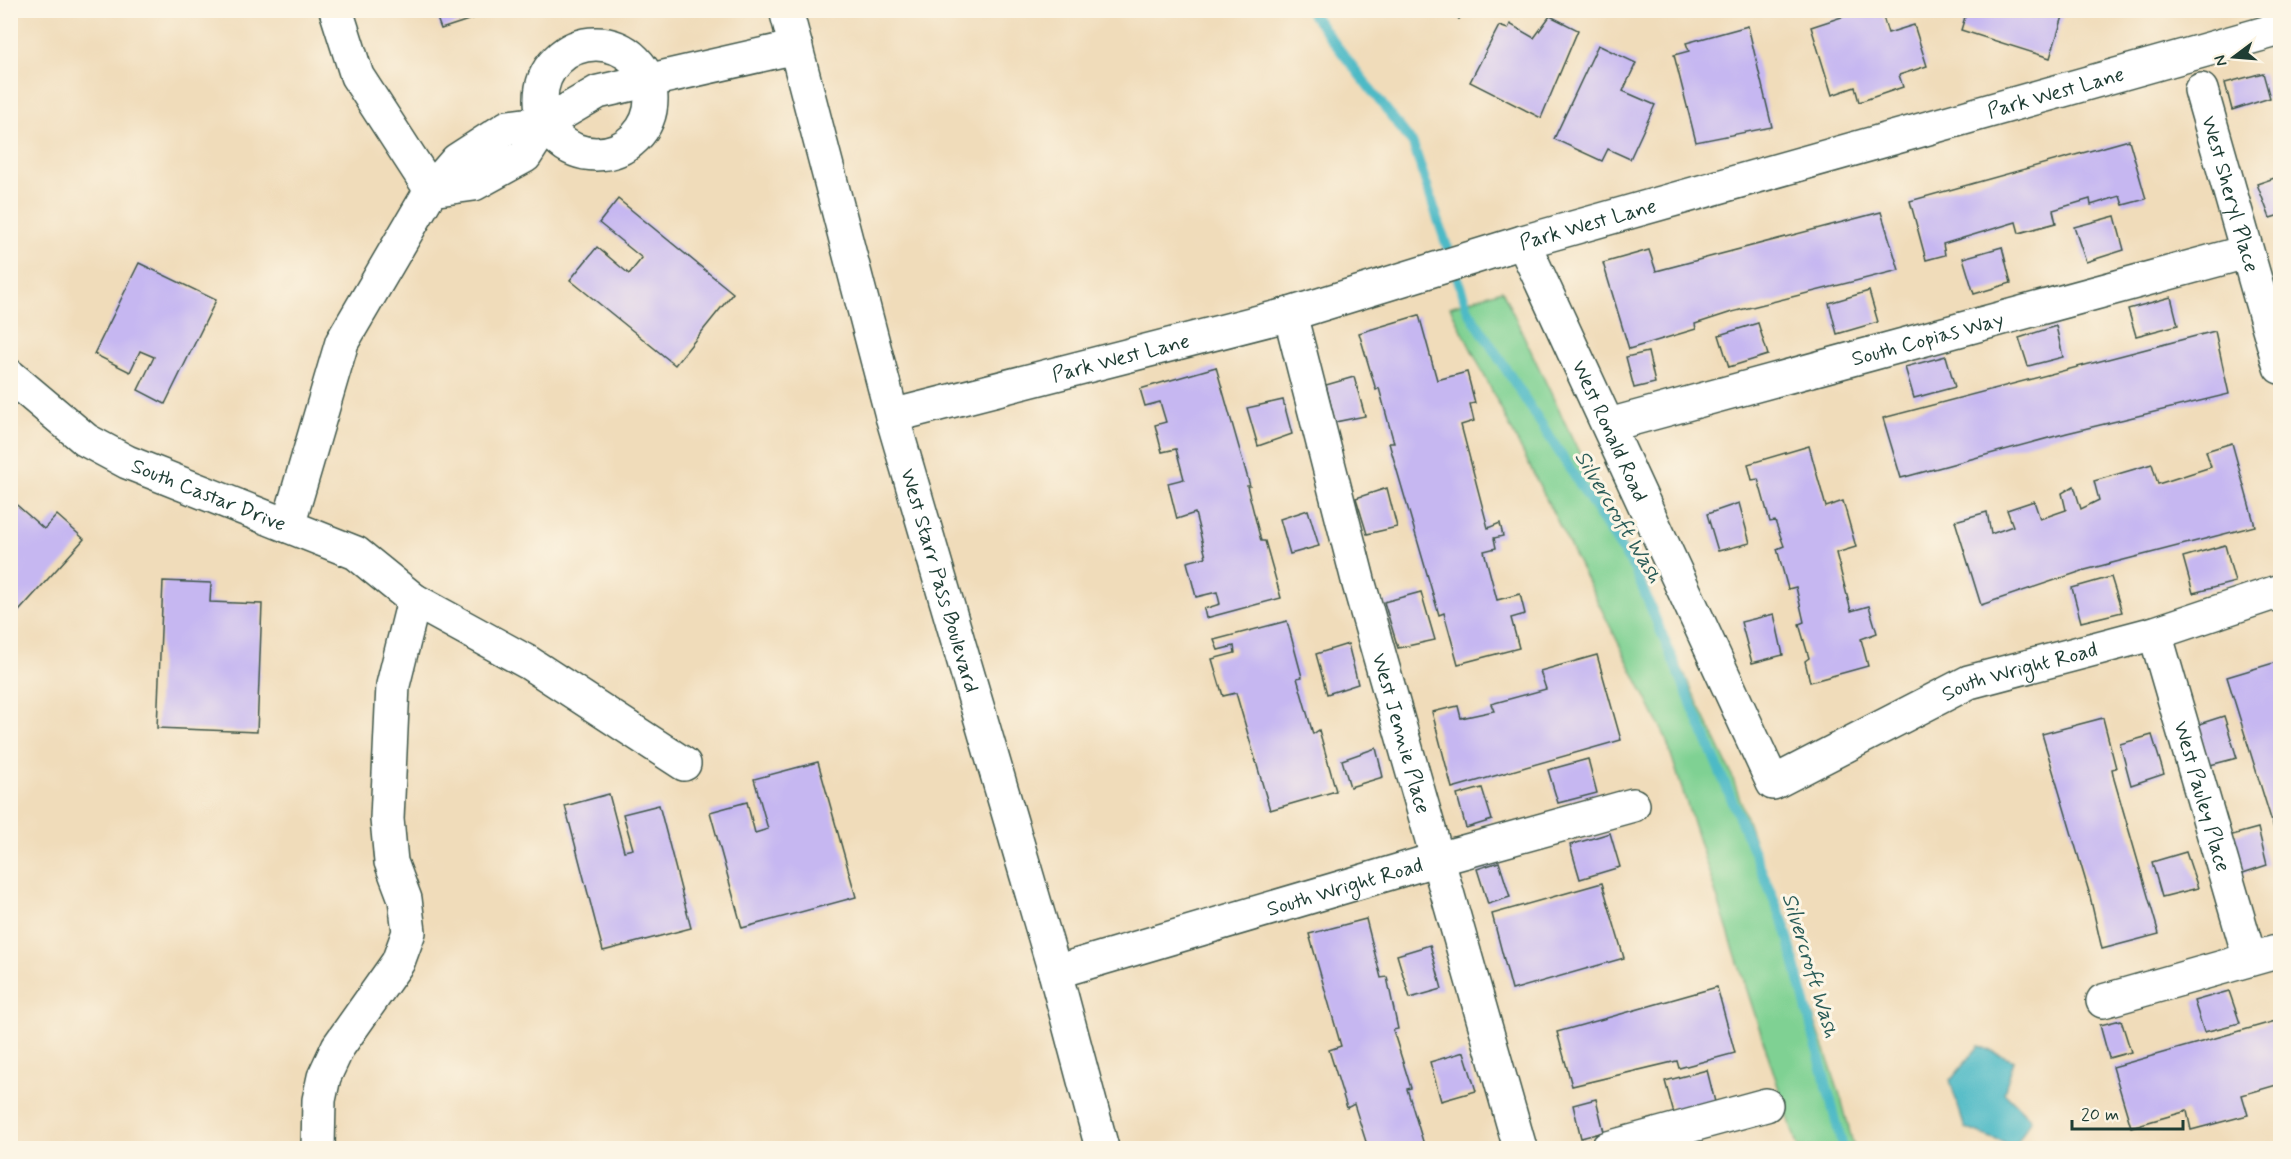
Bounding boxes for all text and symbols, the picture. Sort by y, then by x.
north arrow [2204,27,2264,87]
text: N [2209,53,2233,69]
street label: Park West Lane [1984,60,2128,126]
street label: West Sheryl Place [2194,113,2265,275]
street label: Park West Lane [1516,192,1660,257]
street label: South Copias Way [1849,305,2007,373]
street label: Park West Lane [1049,327,1193,389]
street label: West Ronald Road [1565,356,1654,507]
water label: Silvercroft Wash [1568,445,1669,589]
street label: South Castar Drive [127,452,290,539]
street label: West Starr Pass Boulevard [893,465,985,696]
street label: South Wright Road [1937,636,2101,709]
street label: West Jennie Place [1364,650,1437,817]
street label: West Pauley Place [2166,718,2237,875]
street label: South Wright Road [1264,851,1426,924]
water label: Silvercroft Wash [1775,890,1845,1042]
scale bar [2072,1093,2183,1131]
text: 20 m [2081,1103,2119,1127]

